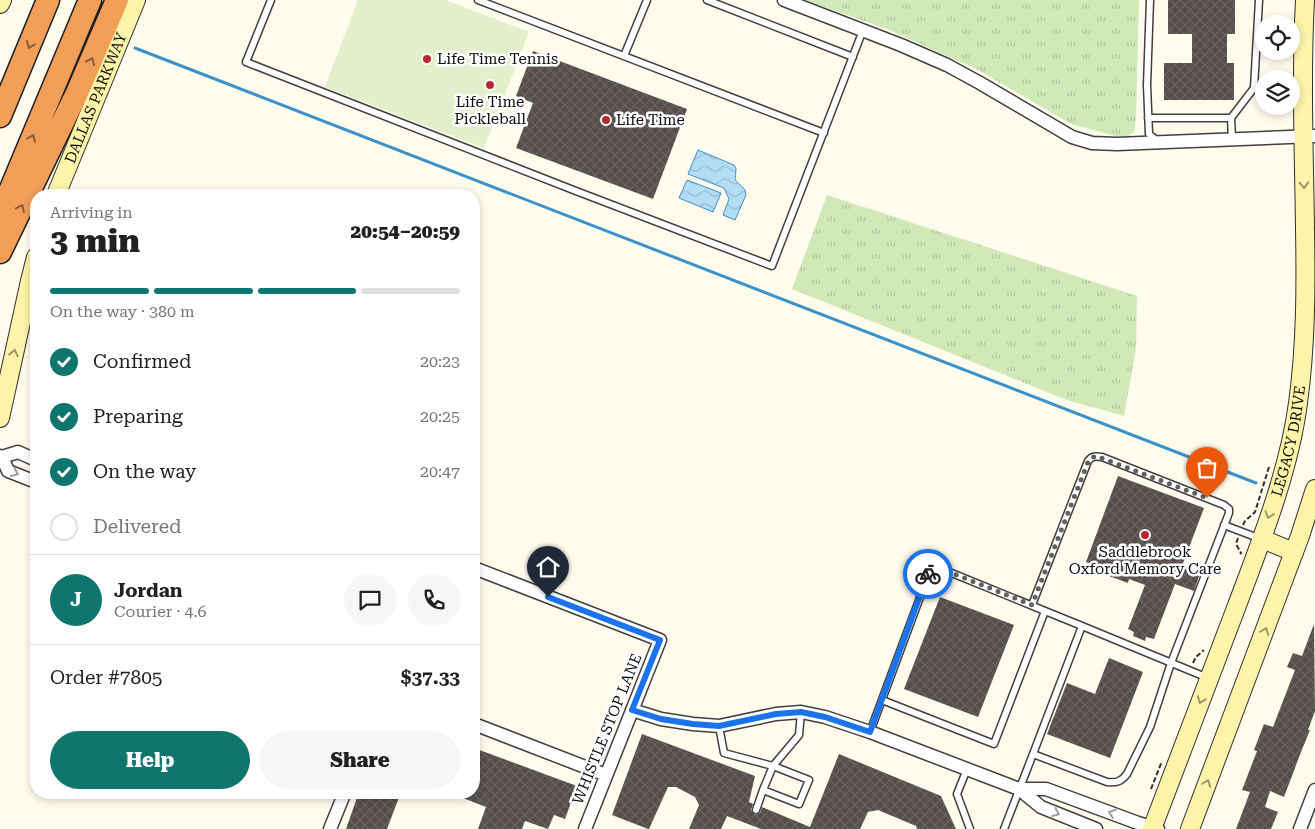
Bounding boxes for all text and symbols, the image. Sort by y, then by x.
map controls [1255,15,1300,115]
button: locate [1255,15,1300,60]
street label: DALLAS PARKWAY [61,29,131,166]
one-way arrow [25,40,36,49]
place label: Life Time Tennis [437,50,558,68]
marker: Life Time Tennis [421,53,433,65]
one-way arrow [84,57,95,66]
button: layers [1255,70,1300,115]
marker: Life Time Pickleball [484,79,496,91]
place label: Life Time Pickleball [454,93,526,128]
place label: Life Time [616,111,685,129]
marker: Life Time [600,114,612,126]
one-way arrow [26,134,37,143]
one-way arrow [1299,181,1310,189]
text: Arriving in [50,203,133,222]
one-way arrow [14,204,25,213]
text: 20:54–20:59 [351,220,460,243]
text: 3 min [50,222,140,260]
text: On the way · 380 m [50,302,195,321]
one-way arrow [8,348,19,357]
icon: check [50,348,78,376]
text: Confirmed [93,350,191,373]
text: 20:23 [420,352,460,371]
street label: LEGACY DRIVE [1268,384,1309,499]
icon: check [50,403,78,431]
text: Preparing [93,405,183,428]
text: 20:25 [420,407,460,426]
pin [1186,447,1228,498]
icon: bag [1193,454,1221,482]
icon: check [50,458,78,486]
text: On the way [93,460,196,483]
text: 20:47 [420,462,460,481]
one-way arrow [10,467,19,477]
one-way arrow [1265,510,1275,519]
text: Delivered [93,515,181,538]
marker: Saddlebrook Oxford Memory Care [1139,529,1151,541]
place label: Saddlebrook Oxford Memory Care [1069,543,1221,578]
pin [527,546,569,597]
courier [903,549,953,599]
icon: home [534,553,562,581]
icon: bike [914,560,942,588]
button: chat [344,574,396,626]
button: phone [408,574,460,626]
text: Jordan [114,579,183,602]
text: J [70,588,82,611]
text: Courier · 4.6 [114,602,207,621]
one-way arrow [1259,627,1269,636]
street label: WHISTLE STOP LANE [569,651,645,807]
text: Order #7805 [50,666,162,689]
text: $37.33 [401,666,460,689]
one-way arrow [1197,696,1207,704]
button: Help [50,731,250,789]
button: Share [260,731,460,789]
one-way arrow [1202,780,1212,788]
one-way arrow [1051,807,1059,817]
one-way arrow [1108,809,1116,819]

